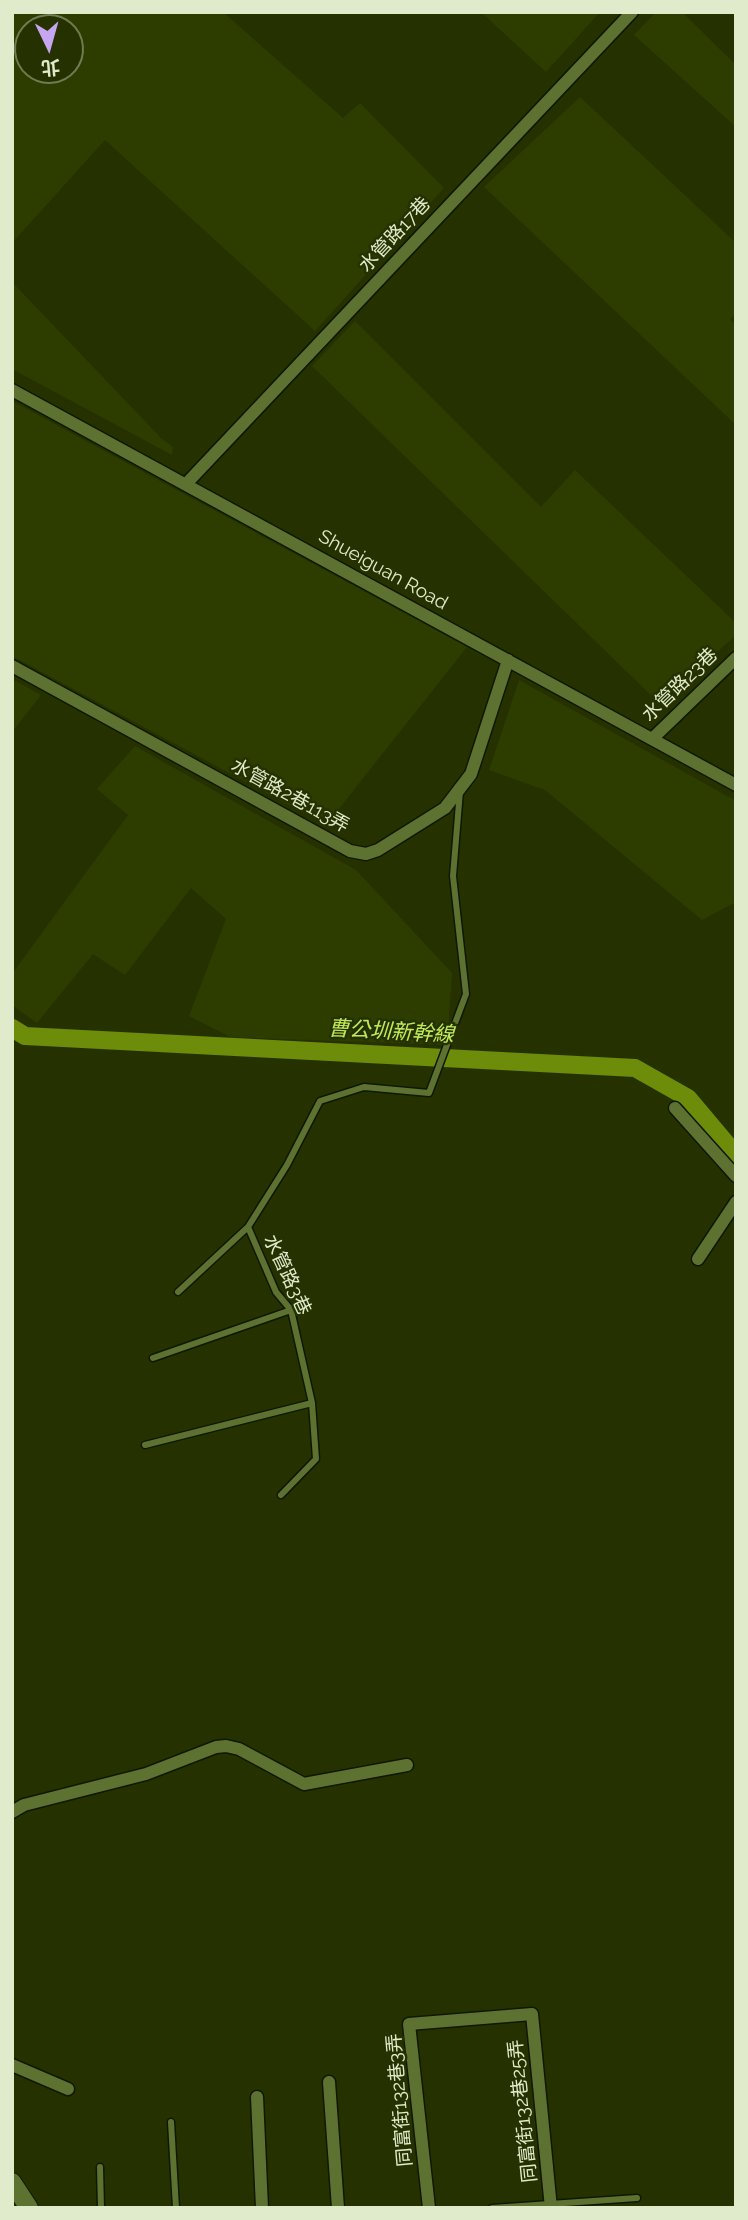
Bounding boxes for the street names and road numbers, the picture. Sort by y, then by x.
street label: 水管路17巷 [355,193,435,277]
street label: Shueiguan Road [314,525,452,615]
street label: 水管路23巷 [638,643,722,727]
street label: 水管路2巷113弄 [227,754,353,838]
street label: 水管路3巷 [258,1231,316,1319]
street label: 同富街132巷3弄 [383,2033,417,2167]
street label: 同富街132巷25弄 [504,2038,542,2184]

